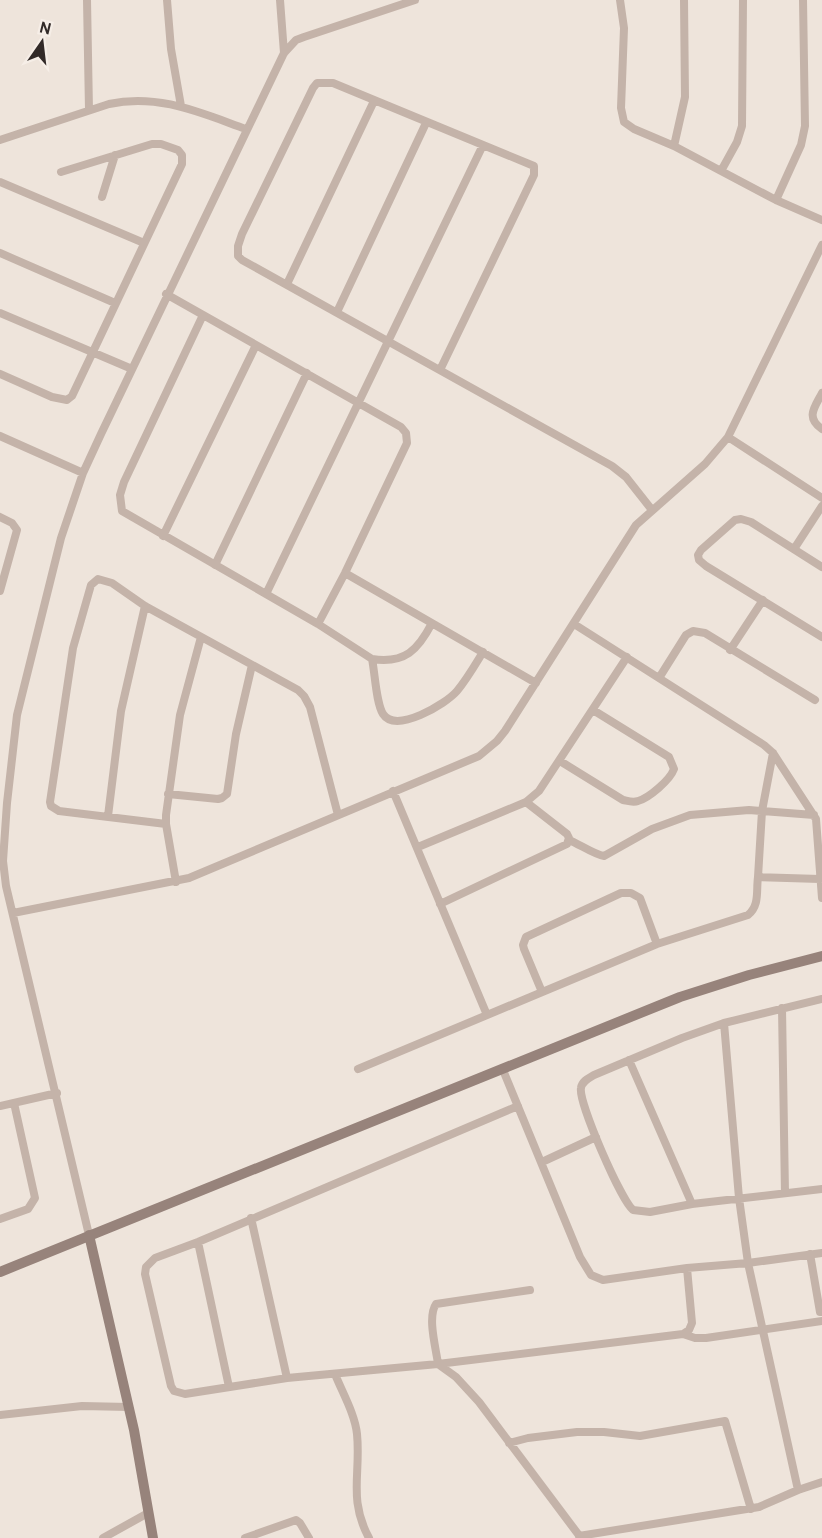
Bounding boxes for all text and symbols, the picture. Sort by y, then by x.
north arrow [12,12,72,72]
text: N [37,18,53,40]

